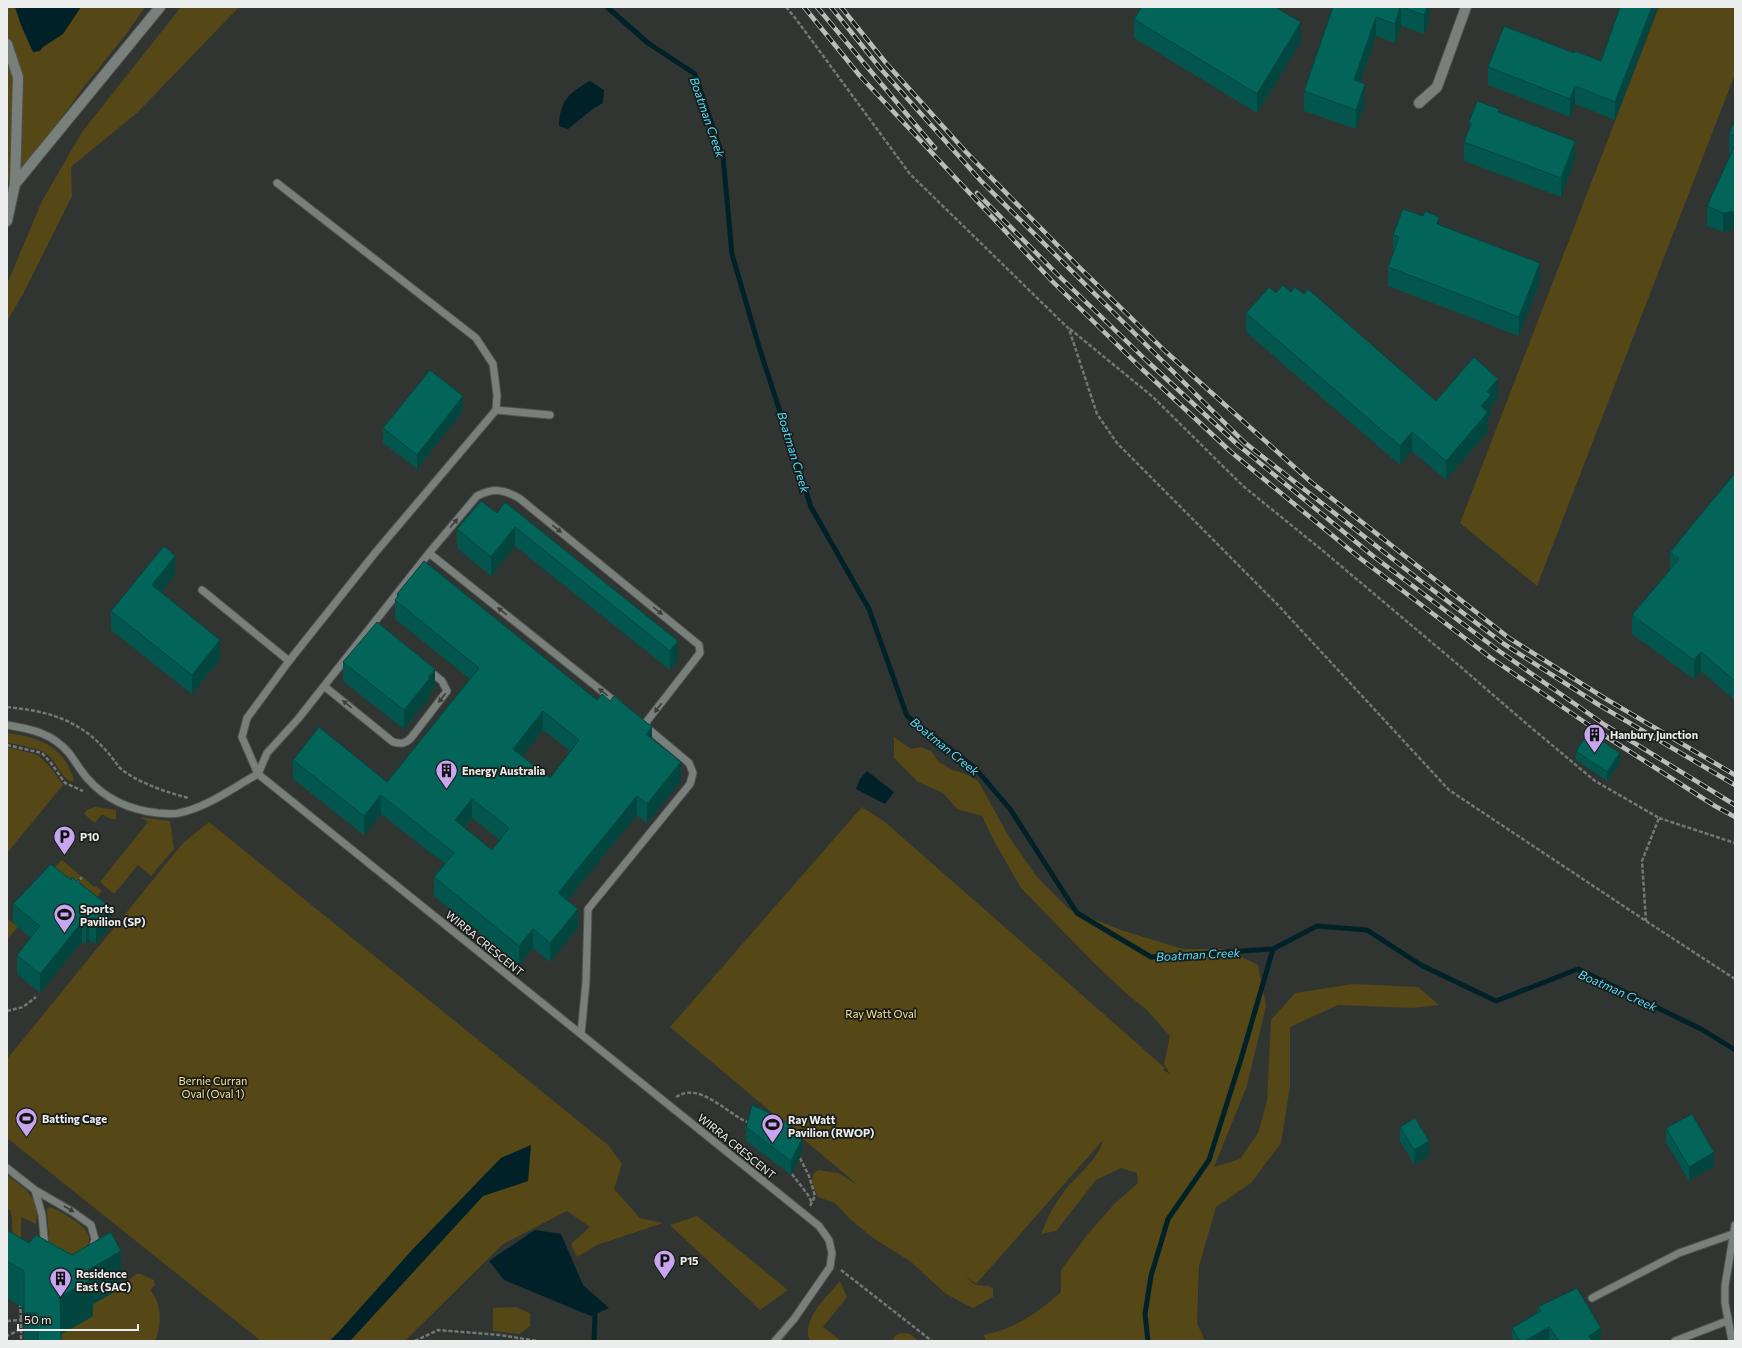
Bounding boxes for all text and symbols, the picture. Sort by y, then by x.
water label: Boatman Creek [688,75,728,159]
water label: Boatman Creek [775,410,813,495]
one-way arrow [450,518,459,529]
one-way arrow [552,524,563,533]
one-way arrow [653,606,664,615]
one-way arrow [496,607,507,615]
one-way arrow [598,688,608,697]
one-way arrow [437,692,446,703]
one-way arrow [342,700,352,709]
one-way arrow [654,702,662,713]
water label: Boatman Creek [908,714,982,778]
building icon: Hanbury Junction [1581,721,1607,754]
place label: Hanbury Junction [1610,728,1698,742]
building icon: Energy Australia [433,757,459,790]
place label: Energy Australia [462,764,545,777]
parking icon: P10 [51,823,77,856]
place label: P10 [80,830,99,843]
sports icon: Sports Pavilion (SP) [52,901,78,934]
place label: Sports Pavilion (SP) [80,902,146,928]
street label: WIRRA CRESCENT [444,908,526,978]
water label: Boatman Creek [1156,945,1241,963]
water label: Boatman Creek [1577,967,1660,1014]
park label: Ray Watt Oval [845,1007,917,1020]
park label: Bernie Curran Oval (Oval 1) [179,1074,247,1100]
sports icon: Batting Cage [14,1105,40,1138]
street label: WIRRA CRESCENT [696,1111,778,1181]
place label: Batting Cage [42,1112,107,1125]
sports icon: Ray Watt Pavilion (RWOP) [760,1112,786,1145]
place label: Ray Watt Pavilion (RWOP) [788,1113,875,1139]
one-way arrow [63,1206,75,1213]
parking icon: P15 [651,1247,677,1280]
place label: P15 [680,1254,699,1267]
building icon: Residence East (SAC) [47,1266,73,1299]
place label: Residence East (SAC) [76,1267,131,1293]
scale bar [18,1306,138,1332]
text: 50 m [24,1312,52,1326]

